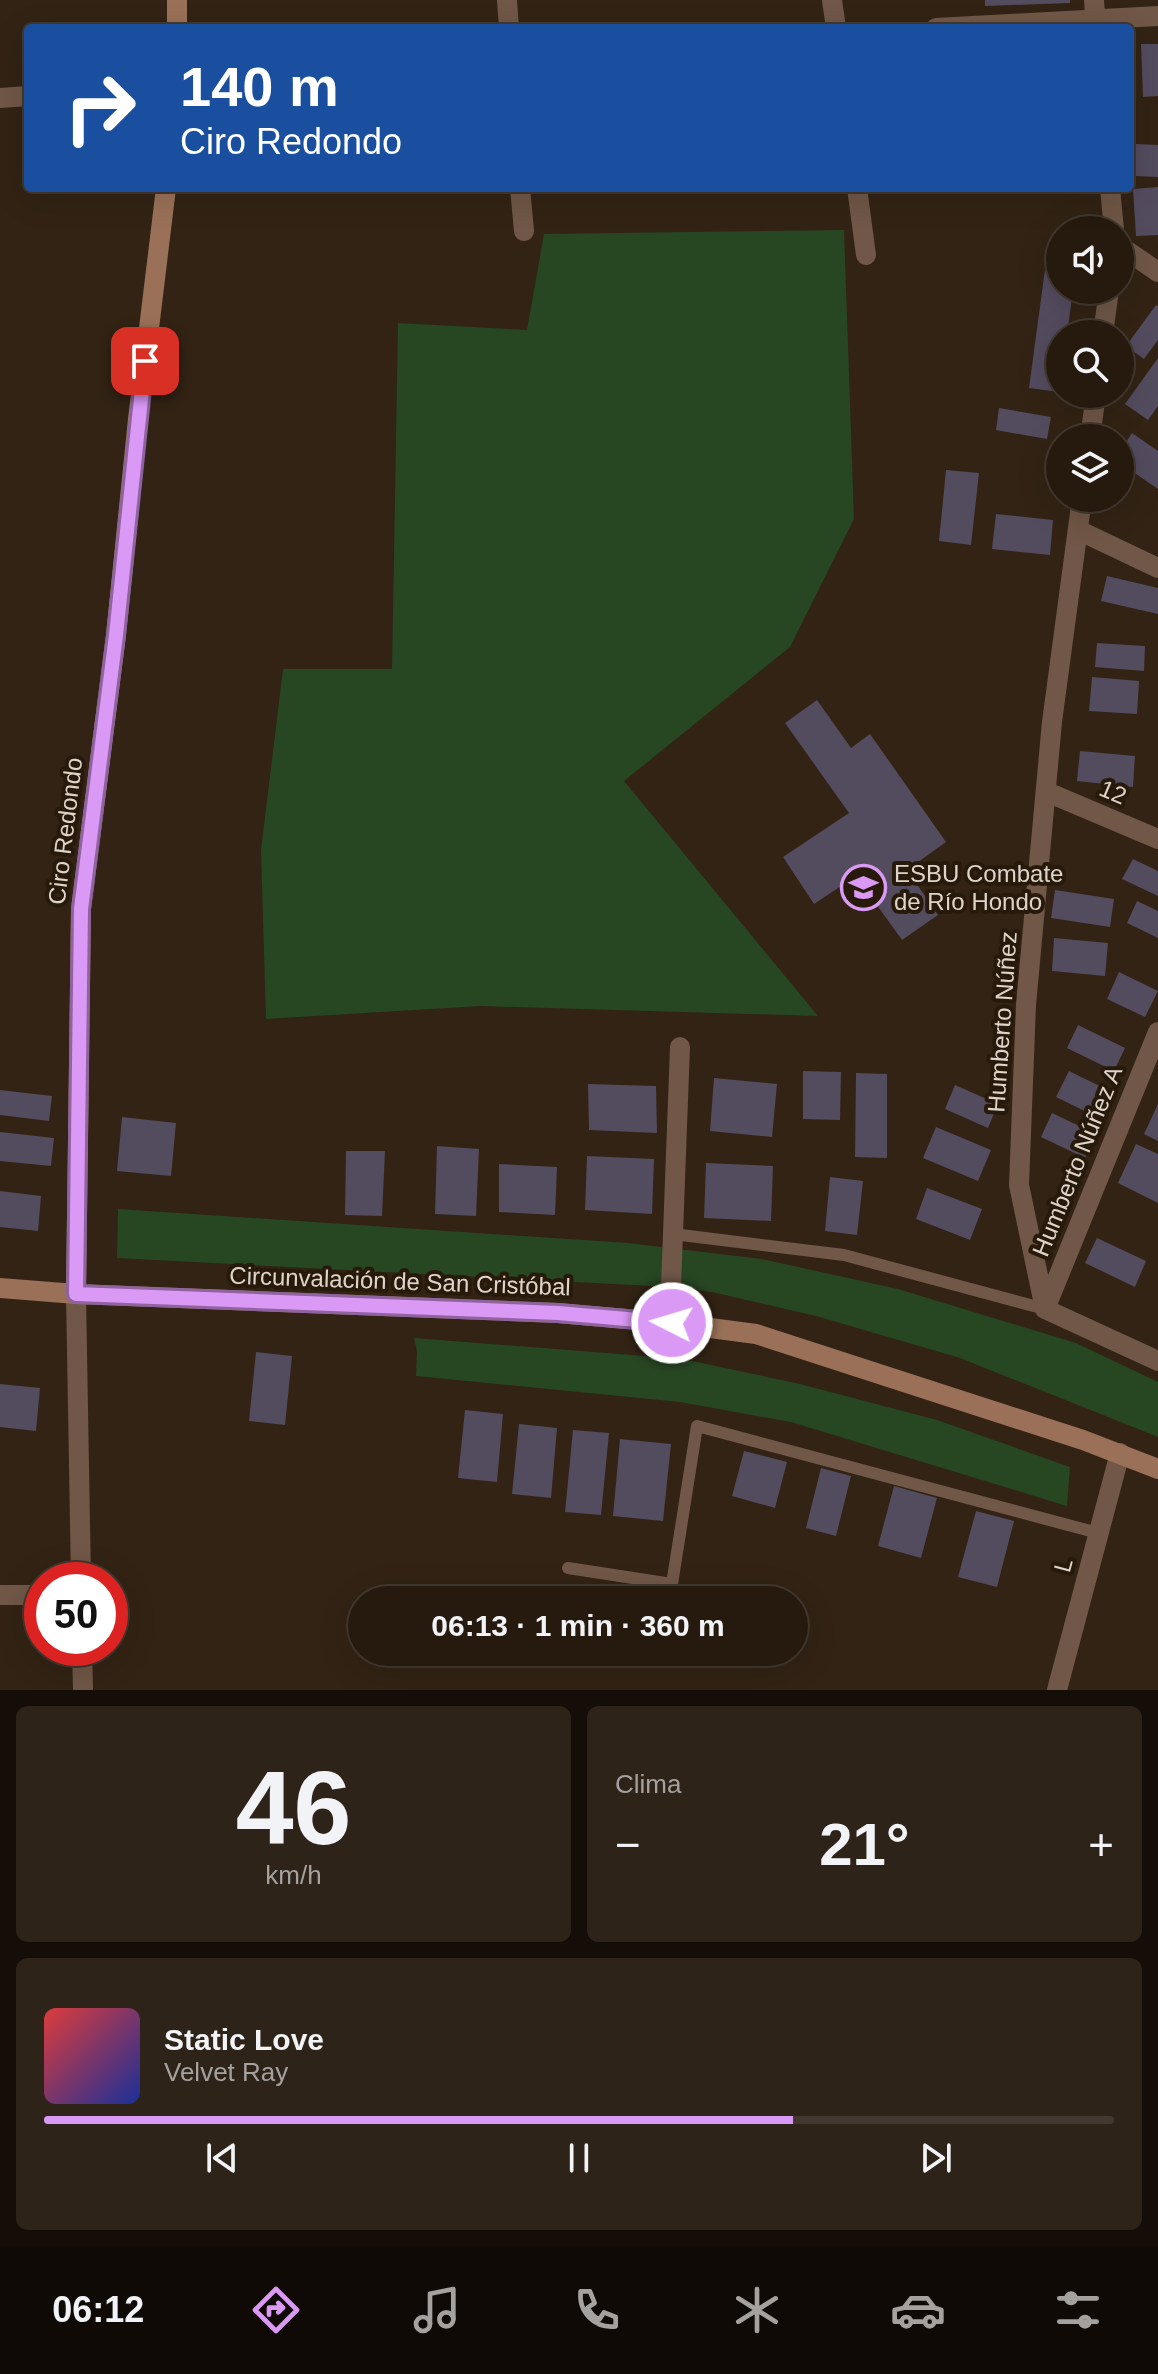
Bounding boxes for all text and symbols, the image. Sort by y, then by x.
text: 140 m [180,55,339,118]
icon: right [48,56,152,160]
text: Ciro Redondo [180,121,402,162]
map controls [1046,216,1134,512]
button: sound [1046,216,1134,304]
button: search [1046,320,1134,408]
pin [111,327,179,395]
icon: arrive [123,339,167,383]
button: layers [1046,424,1134,512]
street label: Ciro Redondo [43,756,87,906]
street label: 12 [1095,774,1131,810]
place label: ESBU Combate de Río Hondo [894,860,1063,915]
school or university icon: ESBU Combate de Río Hondo [839,863,887,911]
street label: Humberto Núñez [982,931,1022,1113]
street label: Humberto Núñez A [1027,1062,1127,1260]
street label: Circunvalación de San Cristóbal [229,1262,571,1300]
position arrow [630,1281,714,1365]
street label: L [1048,1555,1078,1575]
speed limit sign: 50 [24,1562,128,1666]
text: 06:13 · 1 min · 360 m [431,1609,725,1642]
text: 46 [236,1750,351,1866]
text: Clima [615,1769,681,1799]
text: 21° [819,1811,910,1878]
text: − [615,1820,641,1869]
text: + [1088,1820,1114,1869]
text: km/h [265,1860,322,1890]
text: Static Love [164,2023,324,2056]
text: Velvet Ray [164,2057,288,2087]
icon: previous [200,2136,244,2180]
icon: pause [557,2136,601,2180]
icon: next [914,2136,958,2180]
icon: directions [248,2282,304,2338]
icon: music [409,2282,465,2338]
icon: phone [569,2282,625,2338]
icon: climate [729,2282,785,2338]
icon: car [890,2282,946,2338]
icon: filters [1050,2282,1106,2338]
text: 06:12 [52,2289,144,2330]

